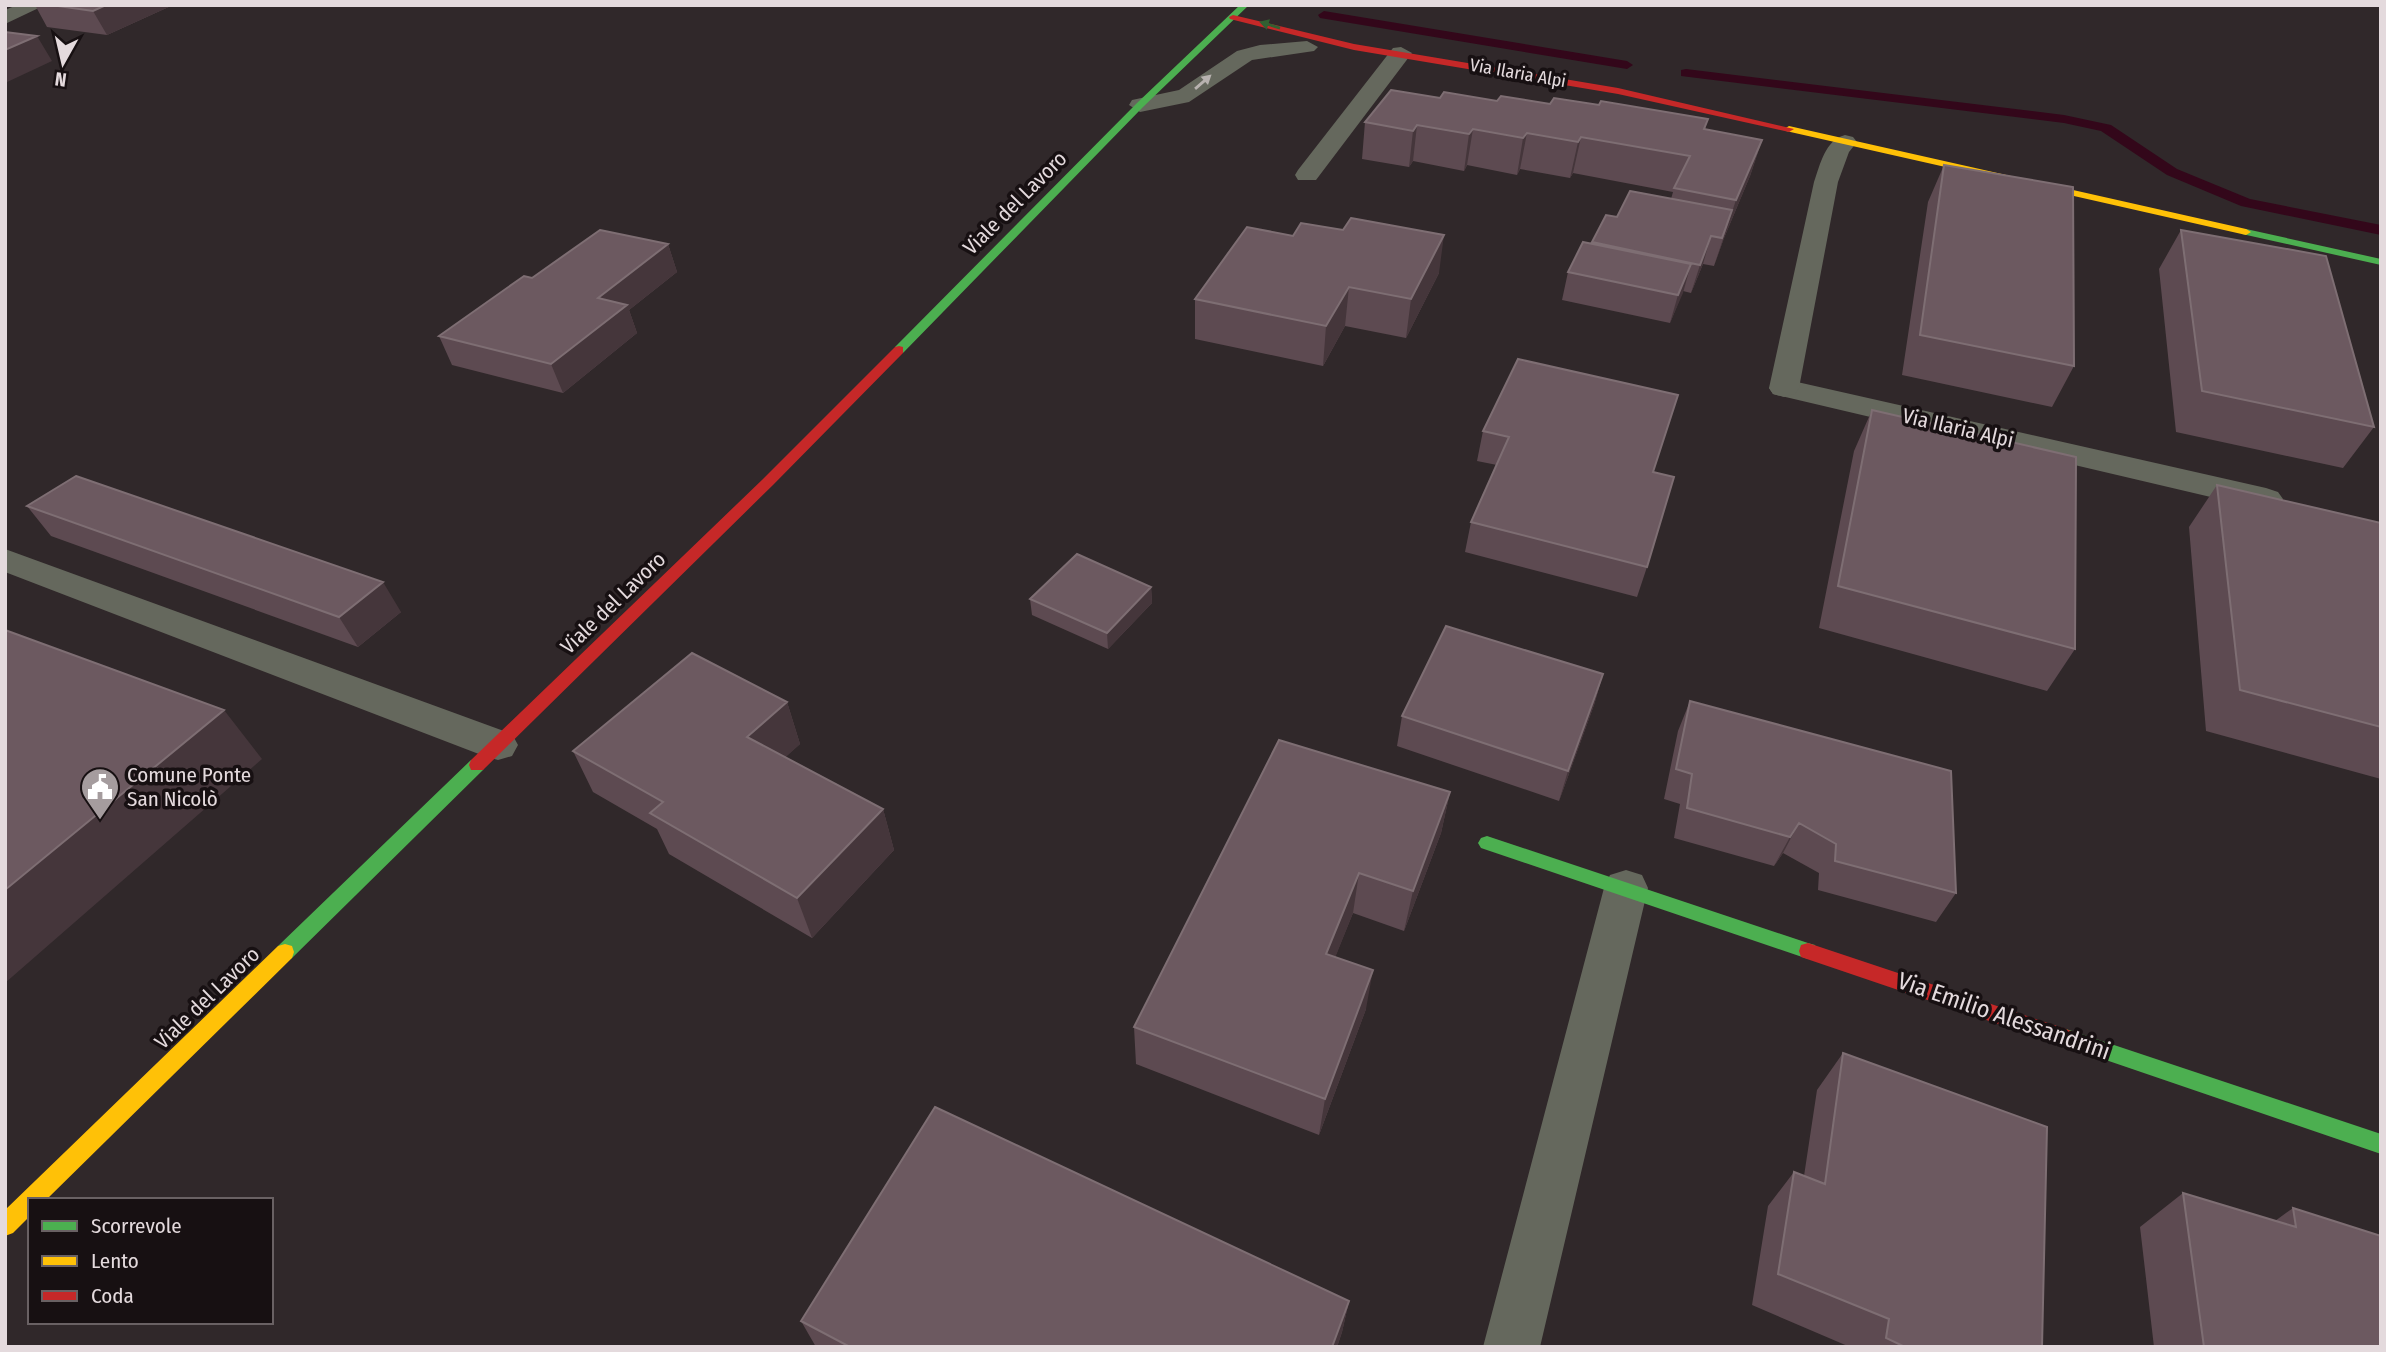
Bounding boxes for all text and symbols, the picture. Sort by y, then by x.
one-way arrow [1259,20,1280,30]
north arrow [28,28,98,98]
street label: Via Ilaria Alpi [1468,54,1568,92]
text: N [53,67,68,92]
one-way arrow [1194,75,1211,91]
street label: Viale del Lavoro [958,146,1072,260]
street label: Via Ilaria Alpi [1900,403,2016,453]
street label: Viale del Lavoro [555,546,671,660]
place label: Comune Ponte San Nicolò [127,762,251,812]
public building icon: Comune Ponte San Nicolò [79,766,121,821]
street label: Viale del Lavoro [149,941,265,1055]
street label: Via Emilio Alessandrini [1894,966,2114,1066]
legend [28,1198,273,1324]
text: Scorrevole [91,1213,182,1239]
text: Lento [91,1248,139,1274]
text: Coda [91,1283,134,1309]

